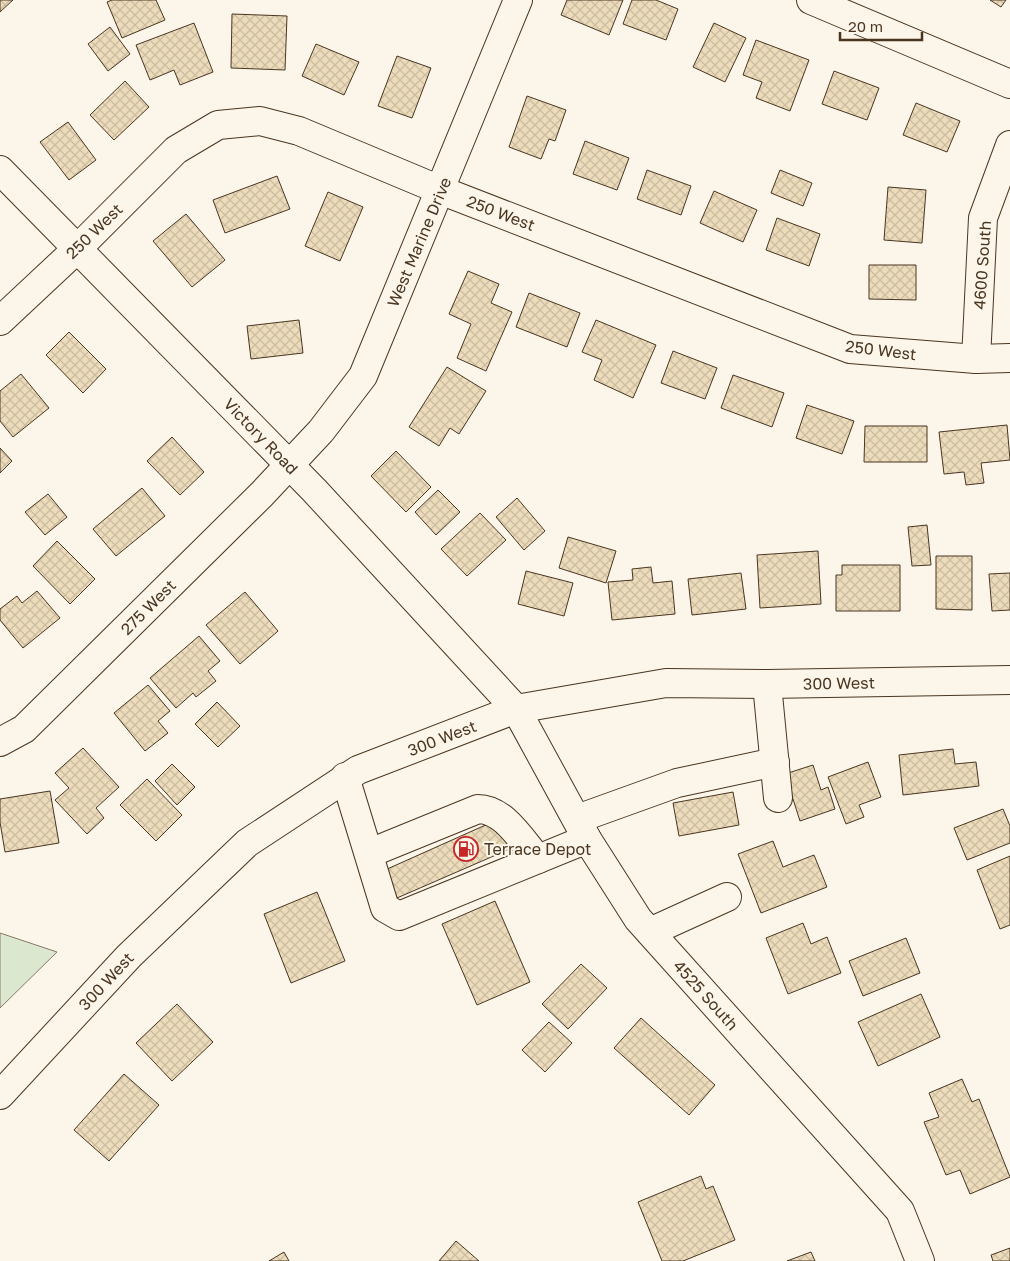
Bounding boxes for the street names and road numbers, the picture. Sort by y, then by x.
street label: West Marine Drive [383,174,455,310]
street label: 250 West [464,191,538,235]
street label: 250 West [61,199,127,263]
street label: 4600 South [969,220,995,310]
street label: 250 West [844,336,918,364]
street label: Victory Road [220,394,302,478]
street label: 275 West [116,575,180,639]
street label: 300 West [803,672,875,694]
street label: 300 West [405,716,479,760]
street label: 300 West [74,948,138,1014]
street label: 4525 South [669,956,743,1034]

